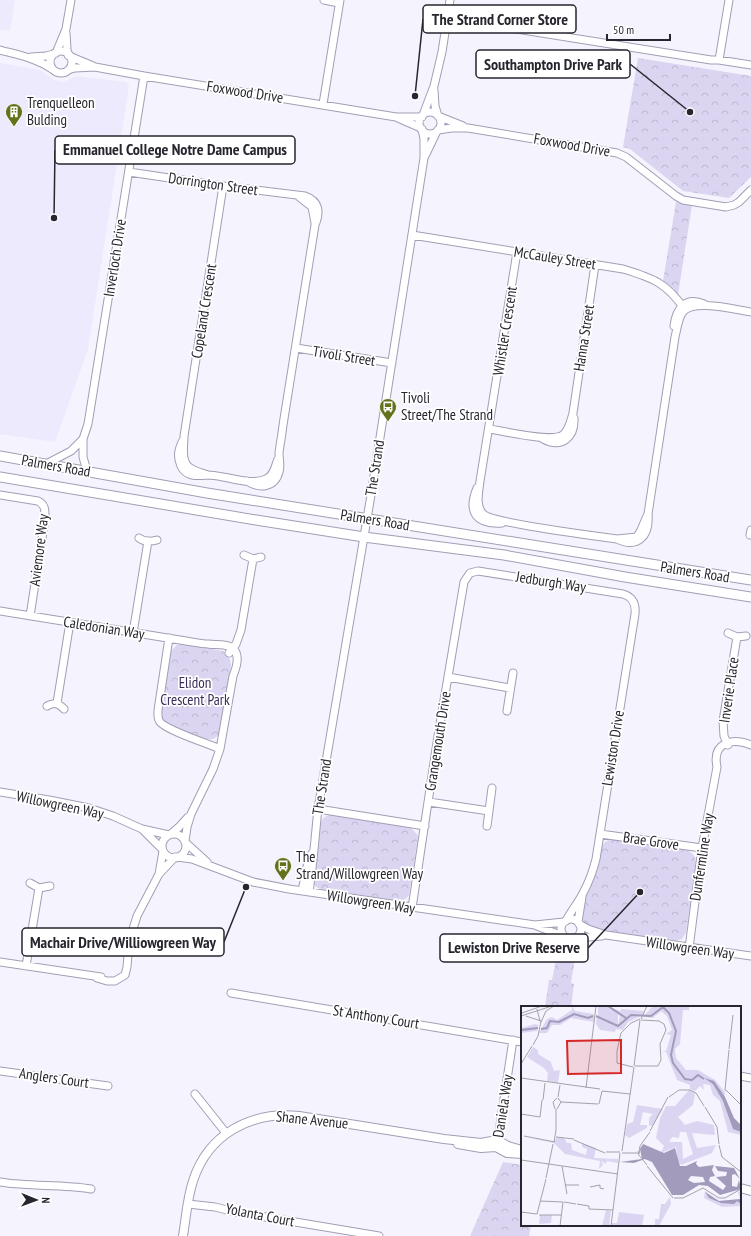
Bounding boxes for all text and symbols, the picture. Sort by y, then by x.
callout: The Strand Corner Store [423,5,576,33]
text: The Strand Corner Store [432,9,568,29]
scale bar [607,16,670,42]
text: 50 m [613,22,634,37]
callout: Southampton Drive Park [476,50,630,78]
text: Southampton Drive Park [484,54,622,74]
street label: Foxwood Drive [205,76,285,107]
place label: Trenquelleon Bulding [27,93,95,129]
building icon: Trenquelleon Bulding [4,102,24,127]
street label: Foxwood Drive [532,128,612,161]
callout: Emmanuel College Notre Dame Campus [55,136,295,164]
text: Emmanuel College Notre Dame Campus [63,139,287,159]
street label: Dorrington Street [167,168,259,199]
street label: Inverloch Drive [99,218,130,298]
street label: McCauley Street [513,242,598,273]
street label: Copeland Crescent [187,262,220,360]
street label: Whistler Crescent [488,285,521,377]
street label: Hanna Street [569,303,598,373]
street label: Tivoli Street [311,341,377,370]
place label: Tivoli Street/The Strand [401,388,493,424]
bus stop icon: Tivoli Street/The Strand [378,397,398,422]
street label: The Strand [361,439,388,497]
street label: Palmers Road [20,450,92,481]
street label: Palmers Road [339,505,411,534]
street label: Aviemore Way [25,512,52,587]
street label: Palmers Road [659,557,731,586]
street label: Jedburgh Way [514,566,588,596]
street label: Caledonian Way [62,612,146,643]
street label: Inverie Place [714,656,743,724]
park label: Elidon Crescent Park [160,673,230,709]
street label: Grangemouth Drive [420,690,455,792]
street label: Lewiston Drive [597,709,628,787]
street label: The Strand [308,758,335,816]
street label: Willowgreen Way [15,786,106,823]
street label: Dunfermline Way [685,811,718,902]
street label: Brae Grove [622,827,680,854]
place label: The Strand/Willowgreen Way [296,847,424,883]
bus stop icon: The Strand/Willowgreen Way [273,856,293,881]
street label: Willowgreen Way [326,885,417,918]
callout: Machair Drive/Williowgreen Way [22,928,224,956]
text: Machair Drive/Williowgreen Way [30,932,217,952]
street label: Willowgreen Way [645,932,736,963]
callout: Lewiston Drive Reserve [440,934,588,962]
text: Lewiston Drive Reserve [448,937,580,957]
street label: St Anthony Court [332,1000,421,1033]
inset map [521,1006,741,1226]
street label: Anglers Court [18,1063,90,1092]
street label: Daniela Way [488,1073,517,1139]
street label: Shane Avenue [275,1106,349,1133]
north arrow [16,1180,56,1220]
text: N [39,1197,53,1203]
street label: Yolanta Court [224,1199,296,1230]

